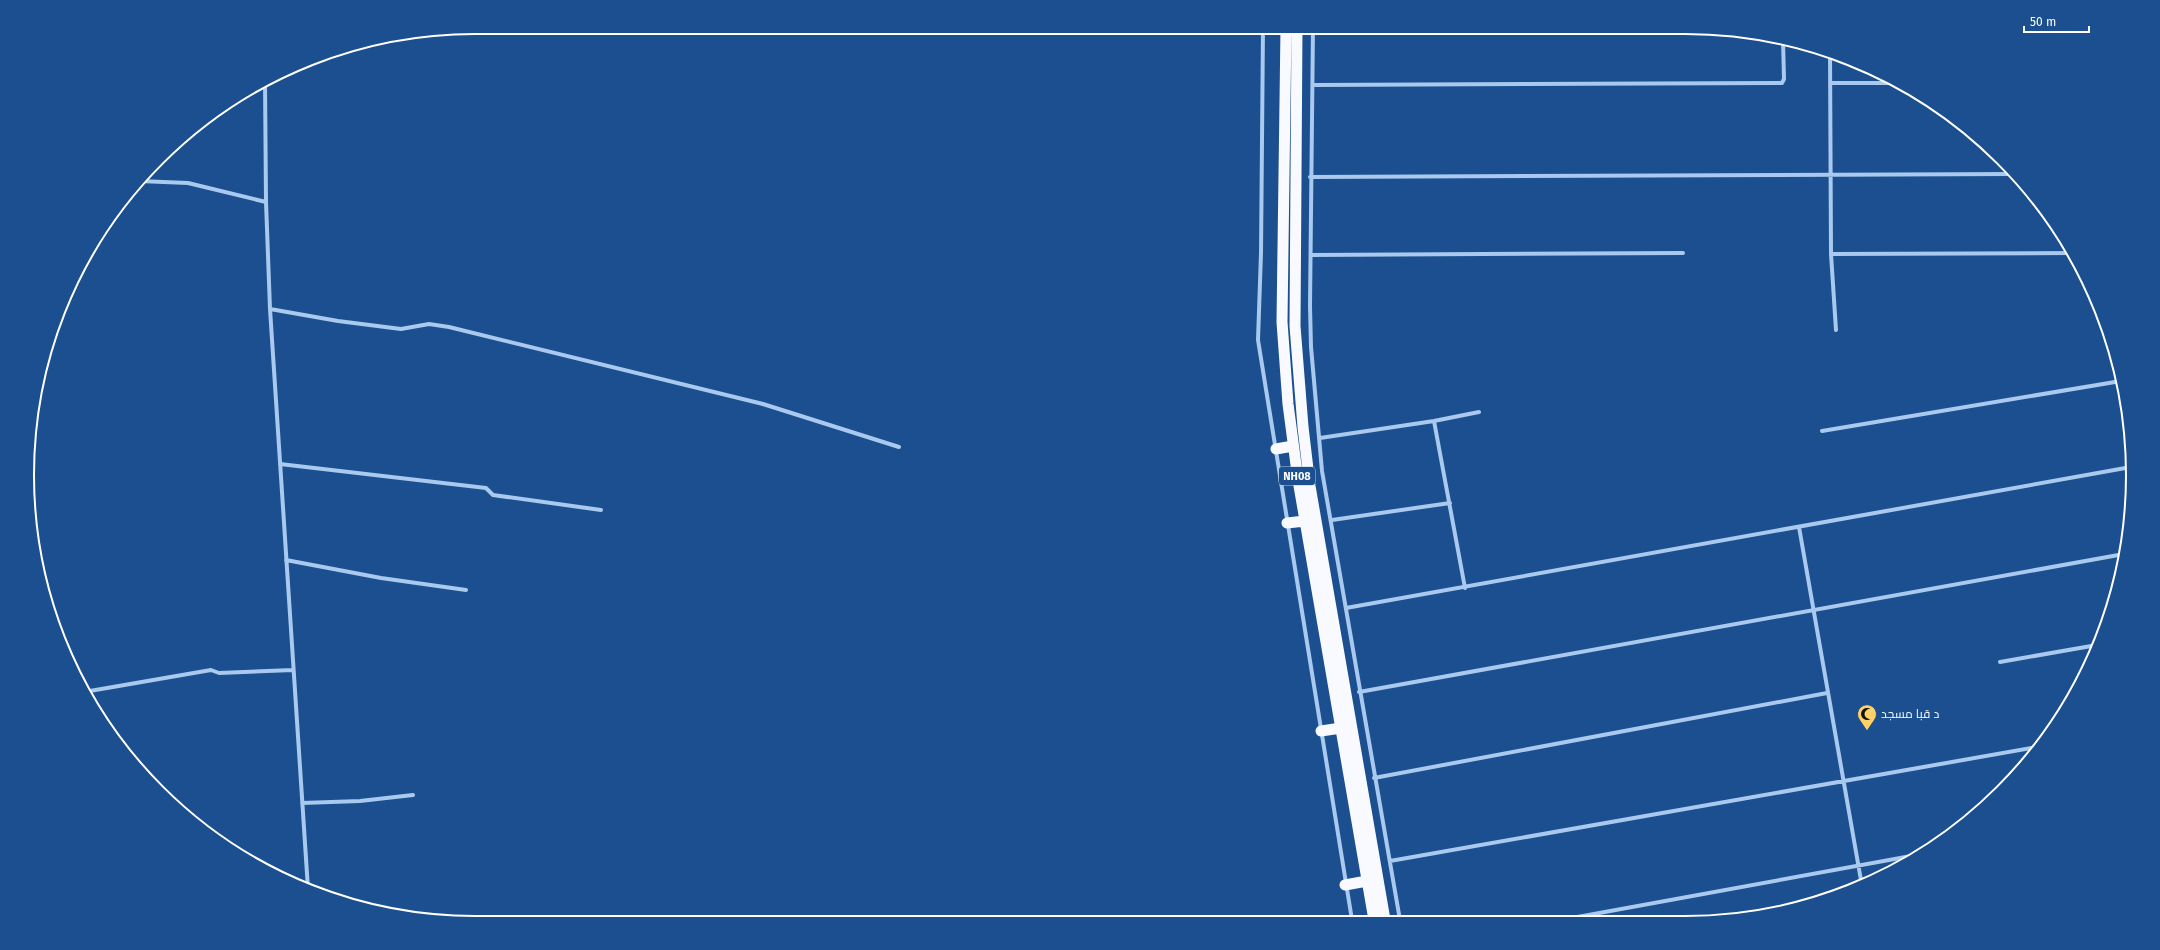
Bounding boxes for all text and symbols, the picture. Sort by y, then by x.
scale bar [2024,8,2089,34]
text: 50 m [2030,15,2056,29]
road number: NH08 [1279,467,1315,485]
mosque icon: د قبا مسجد [1856,703,1878,731]
place label: د قبا مسجد [1881,707,1939,721]

